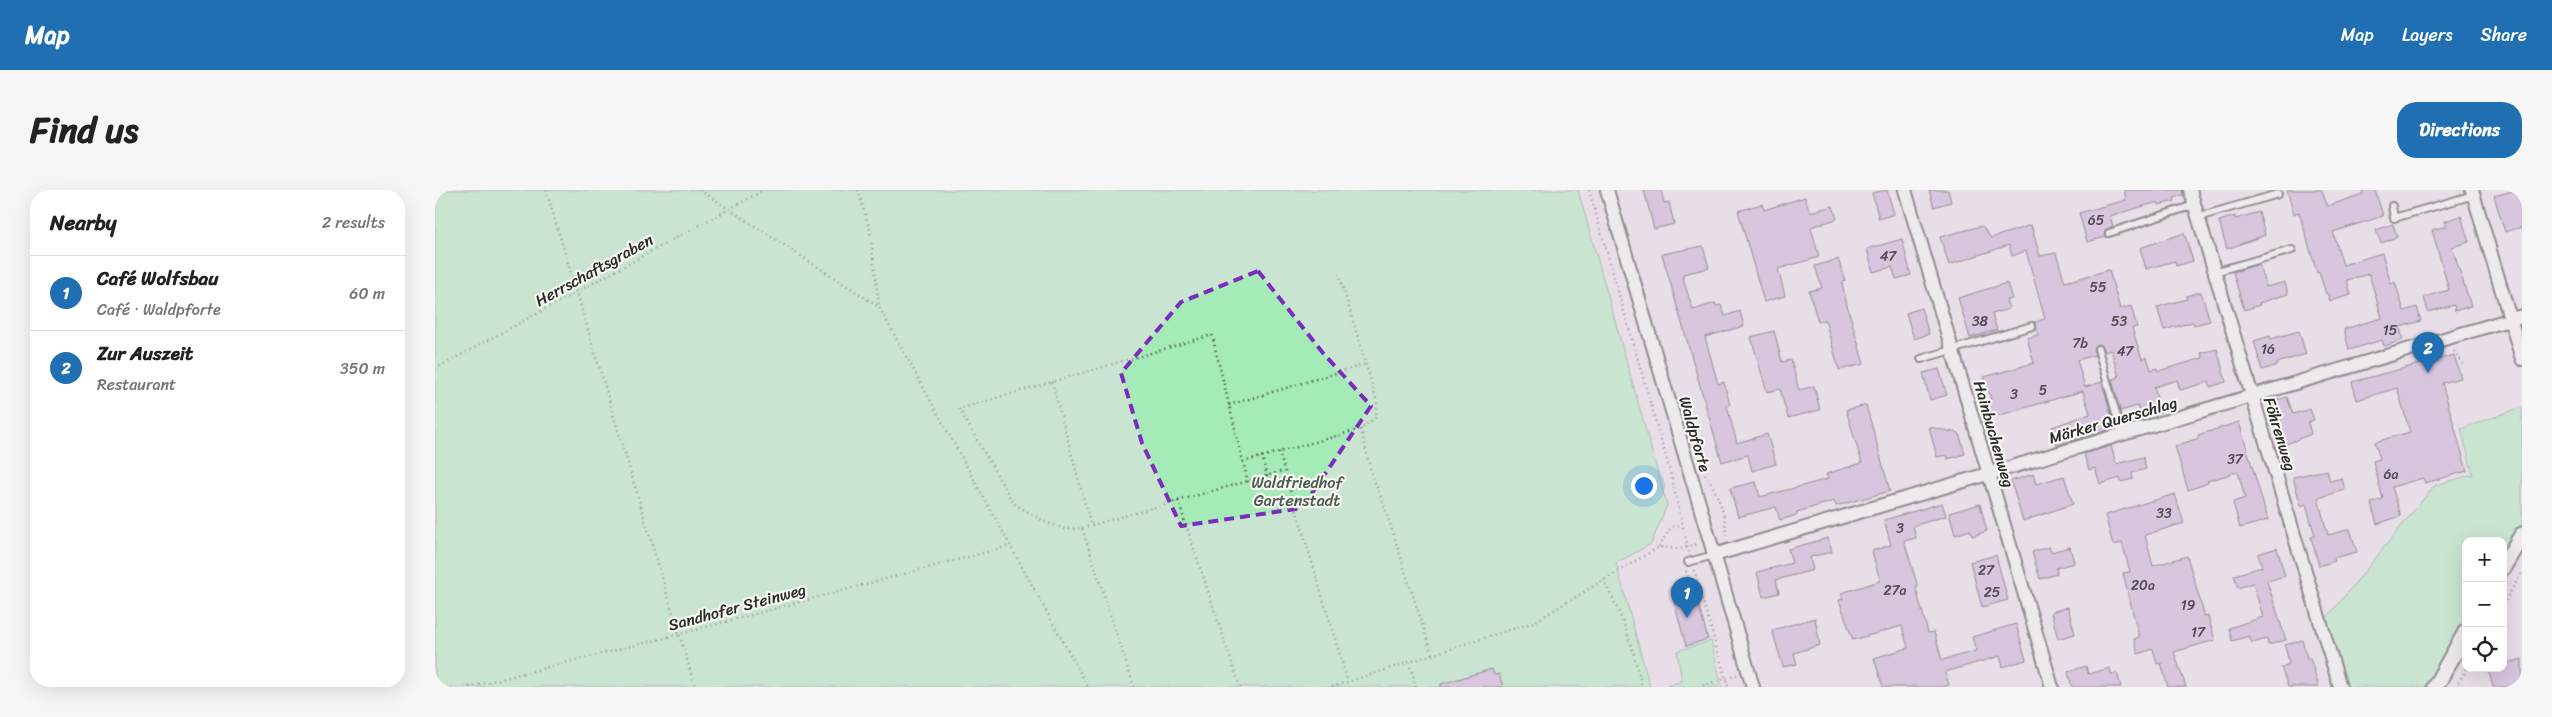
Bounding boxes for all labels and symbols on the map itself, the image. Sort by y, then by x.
house number: 65 [2088,208,2105,233]
street label: Herrschaftsgraben [529,225,659,315]
house number: 47 [1880,244,1897,269]
house number: 55 [2089,275,2107,300]
house number: 38 [1972,309,1989,334]
house number: 53 [2111,309,2127,334]
house number: 15 [2383,318,2398,343]
house number: 7b [2072,331,2088,356]
pin: 2 [2412,332,2444,373]
house number: 16 [2261,337,2275,362]
house number: 47 [2117,339,2134,364]
street label: Hainbuchenweg [1965,377,2023,491]
house number: 5 [2039,378,2048,403]
house number: 3 [2010,382,2018,407]
street label: Märker Querschlag [2045,388,2181,452]
street label: Waldpforte [1670,393,1720,476]
street label: Föhrenweg [2255,393,2305,475]
house number: 37 [2227,447,2244,472]
house number: 6a [2384,462,2398,487]
park label: Waldfriedhof Gartenstadt [1251,468,1344,515]
your location [1631,473,1657,499]
house number: 33 [2156,501,2172,526]
house number: 3 [1896,516,1904,541]
house number: 27 [1978,558,1995,583]
house number: 20a [2131,573,2155,598]
street label: Sandhofer Steinweg [665,575,809,639]
pin: 1 [1671,577,1703,618]
house number: 27a [1883,578,1907,603]
house number: 25 [1984,580,2001,605]
house number: 19 [2181,593,2196,618]
house number: 17 [2191,620,2206,645]

